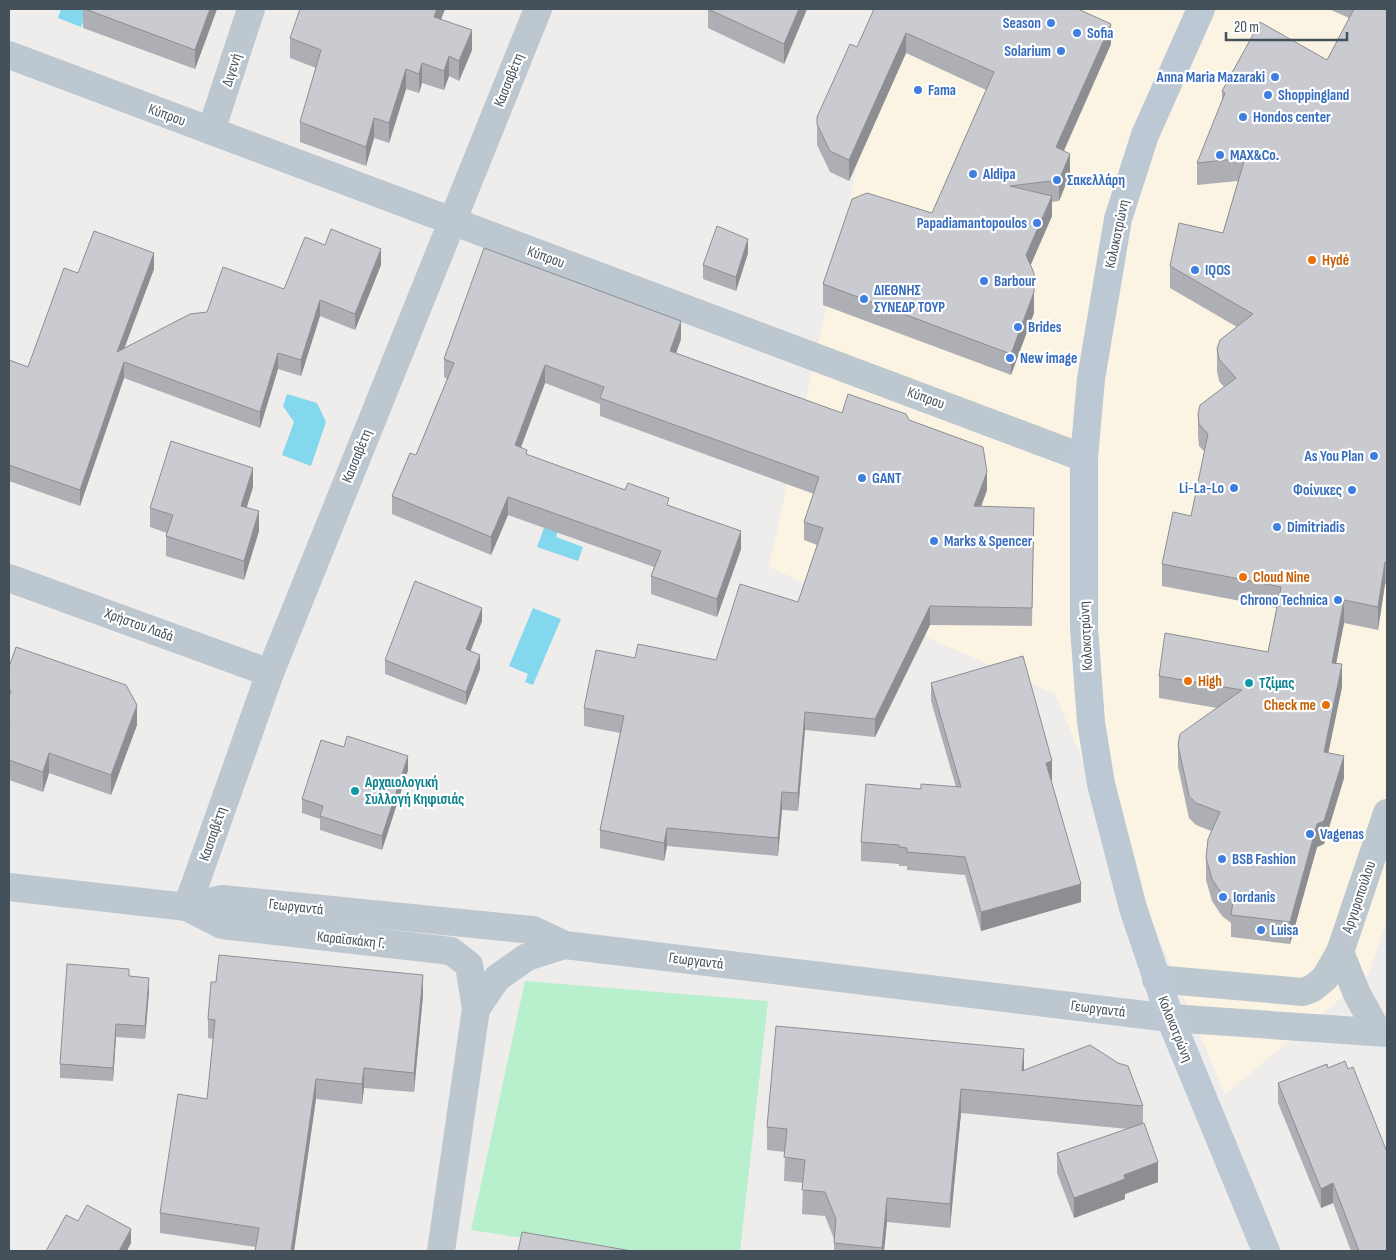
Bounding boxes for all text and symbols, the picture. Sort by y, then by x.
scale bar [1226,10,1347,42]
place label: Season [1003,14,1041,33]
marker: Season [1045,17,1057,29]
text: 20 m [1234,18,1259,37]
place label: Sofia [1087,24,1113,43]
marker: Sofia [1071,27,1083,39]
place label: Solarium [1004,42,1051,61]
marker: Solarium [1055,45,1067,57]
street label: Κασσαβέτη [490,50,528,110]
street label: Διγενή [218,51,246,89]
place label: Anna Maria Mazaraki [1156,68,1265,87]
marker: Anna Maria Mazaraki [1269,71,1281,83]
place label: Fama [928,81,956,100]
marker: Fama [912,84,924,96]
place label: Shoppingland [1278,86,1349,105]
marker: Shoppingland [1262,89,1274,101]
street label: Κύπρου [146,99,188,131]
place label: Hondos center [1253,108,1331,127]
marker: Hondos center [1237,111,1249,123]
place label: MAX&Co. [1230,146,1279,165]
marker: MAX&Co. [1214,149,1226,161]
place label: Aldipa [982,165,1016,184]
marker: Aldipa [967,168,979,180]
place label: Σακελλάρη [1067,171,1125,190]
marker: Σακελλάρη [1051,174,1063,186]
street label: Κολοκοτρώνη [1100,198,1134,270]
place label: Papadiamantopoulos [917,214,1027,233]
marker: Papadiamantopoulos [1031,217,1043,229]
street label: Κύπρου [525,241,567,273]
place label: Hydé [1322,251,1349,270]
marker: Hydé [1306,254,1318,266]
place label: IQOS [1205,261,1231,280]
marker: IQOS [1189,264,1201,276]
place label: Barbour [994,272,1037,291]
marker: Barbour [978,275,990,287]
place label: ΔΙΕΘΝΗΣ ΣΥΝΕΔΡ ΤΟΥΡ [874,281,945,317]
marker: ΔΙΕΘΝΗΣ ΣΥΝΕΔΡ ΤΟΥΡ [858,293,870,305]
place label: Brides [1028,318,1062,337]
marker: Brides [1012,321,1024,333]
place label: New image [1020,349,1078,368]
marker: New image [1004,352,1016,364]
street label: Κύπρου [905,382,947,414]
street label: Κασσαβέτη [338,426,376,486]
place label: As You Plan [1304,447,1364,466]
marker: As You Plan [1368,450,1380,462]
place label: GANT [872,469,902,488]
marker: GANT [856,472,868,484]
place label: Li-La-Lo [1179,479,1224,498]
place label: Φοίνικες [1293,481,1342,500]
marker: Li-La-Lo [1228,482,1240,494]
marker: Φοίνικες [1346,484,1358,496]
place label: Dimitriadis [1287,518,1345,537]
marker: Dimitriadis [1271,521,1283,533]
place label: Marks & Spencer [944,532,1033,551]
marker: Marks & Spencer [928,535,940,547]
place label: Cloud Nine [1253,568,1310,587]
marker: Cloud Nine [1237,571,1249,583]
place label: Chrono Technica [1240,591,1328,610]
marker: Chrono Technica [1332,594,1344,606]
street label: Κολοκοτρώνη [1075,601,1097,671]
street label: Χρήστου Λαδά [101,603,177,646]
place label: High [1198,672,1222,691]
place label: Τζίμας [1259,674,1294,693]
marker: High [1182,675,1194,687]
marker: Τζίμας [1243,677,1255,689]
place label: Check me [1264,696,1316,715]
marker: Check me [1320,699,1332,711]
place label: Αρχαιολογική Συλλογή Κηφισιάς [364,773,464,809]
marker: Αρχαιολογική Συλλογή Κηφισιάς [349,785,361,797]
street label: Κασσαβέτη [195,804,231,864]
place label: Vagenas [1320,825,1364,844]
marker: Vagenas [1304,828,1316,840]
place label: BSB Fashion [1232,850,1296,869]
marker: BSB Fashion [1216,853,1228,865]
street label: Αργυροπούλου [1337,858,1380,936]
place label: Iordanis [1233,888,1276,907]
marker: Iordanis [1217,891,1229,903]
street label: Γεωργαντά [268,895,325,919]
place label: Luisa [1271,921,1298,940]
marker: Luisa [1255,924,1267,936]
street label: Καραϊσκάκη Γ. [316,927,386,953]
street label: Γεωργαντά [668,948,725,974]
street label: Κολοκοτρώνη [1153,993,1197,1065]
street label: Γεωργαντά [1070,996,1127,1022]

